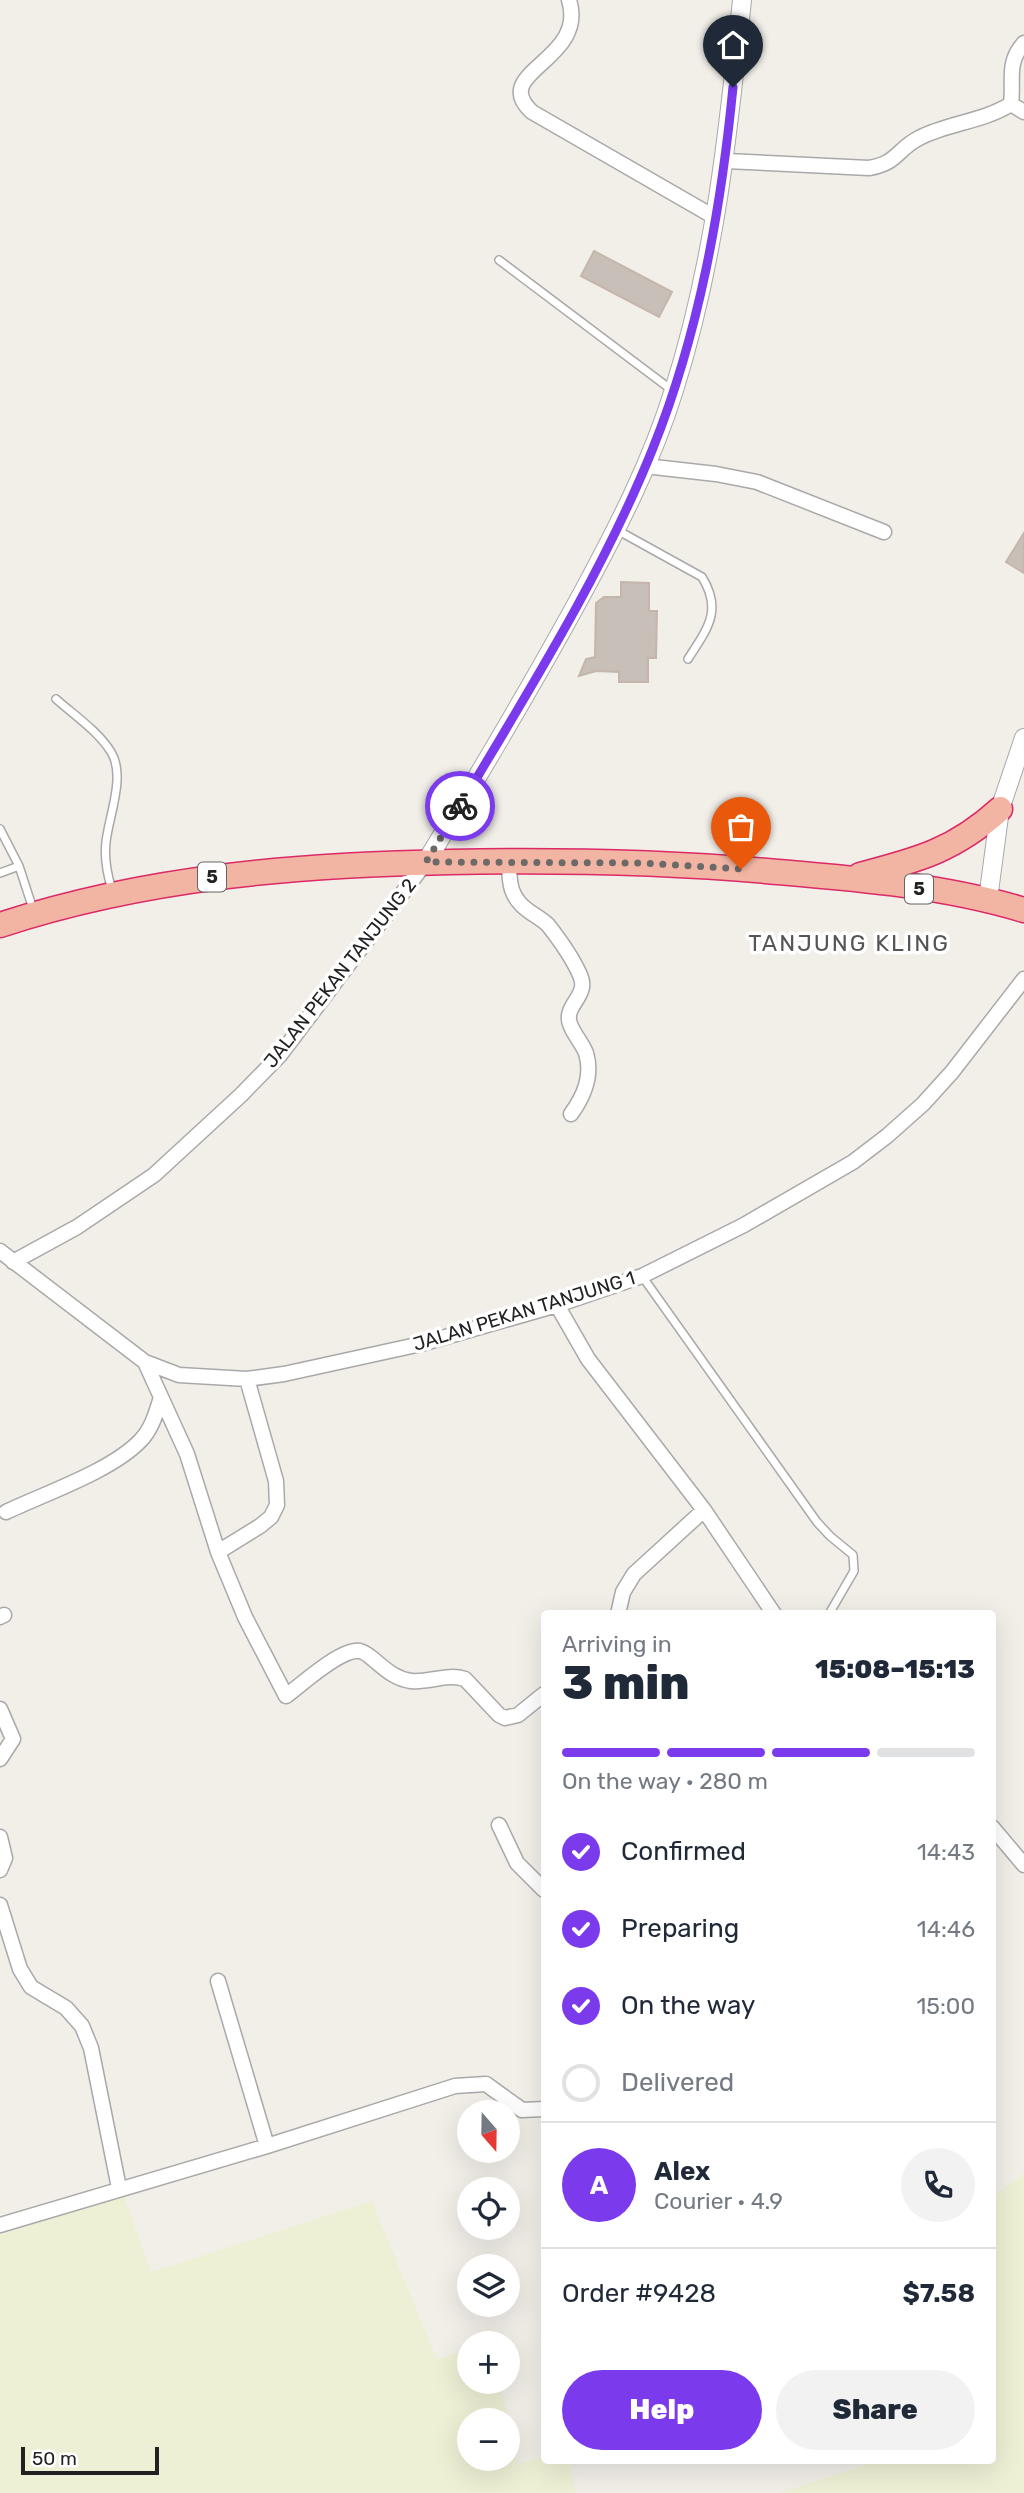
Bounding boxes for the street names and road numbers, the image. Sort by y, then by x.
road number: 5 [198,862,226,892]
street label: JALAN PEKAN TANJUNG 2 [259,874,421,1072]
road number: 5 [905,874,933,904]
street label: JALAN PEKAN TANJUNG 1 [410,1266,638,1356]

